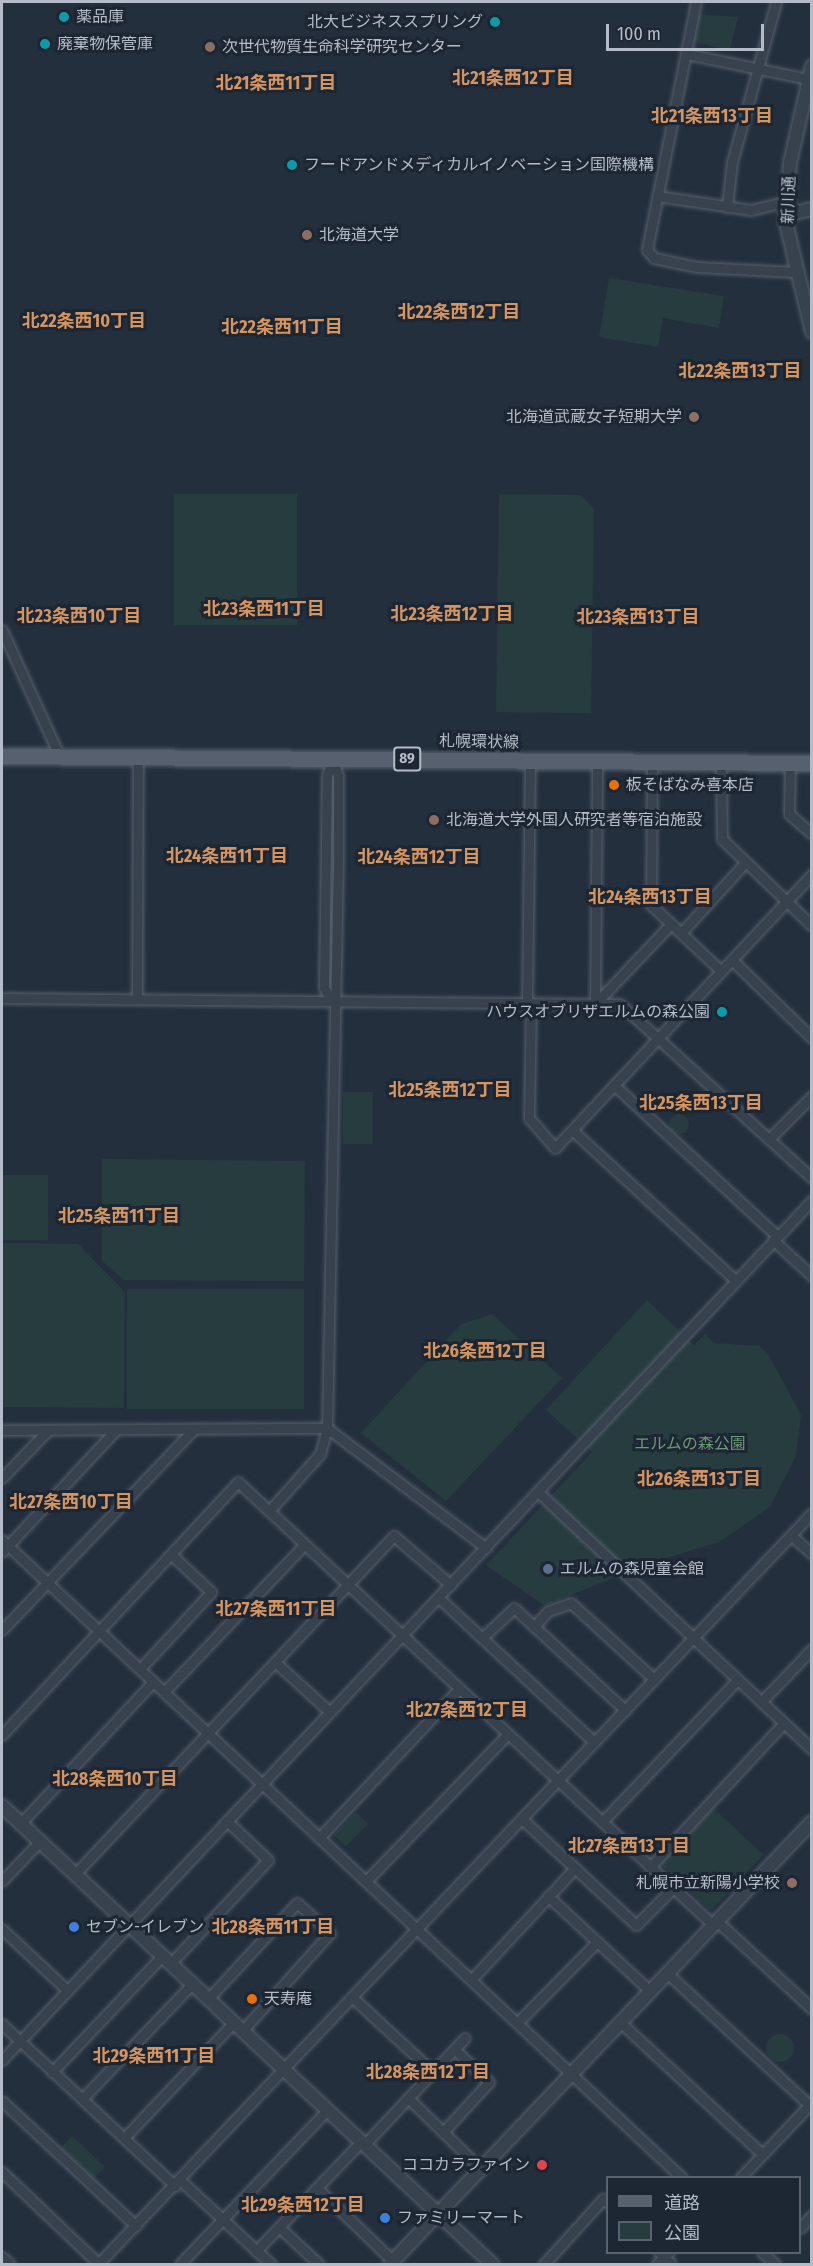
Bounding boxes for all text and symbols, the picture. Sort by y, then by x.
place label: 薬品庫 [76,7,124,27]
marker: 薬品庫 [57,10,71,24]
place label: 北大ビジネススプリング [307,12,483,32]
scale bar [609,12,766,50]
marker: 北大ビジネススプリング [488,15,502,29]
text: 100 m [617,23,661,45]
place label: 廃棄物保管庫 [57,34,153,54]
marker: 廃棄物保管庫 [38,37,52,51]
place label: 次世代物質生命科学研究センター [222,37,462,57]
marker: 次世代物質生命科学研究センター [203,40,217,54]
district label: 北21条西12丁目 [452,67,574,89]
district label: 北21条西11丁目 [216,72,336,94]
district label: 北21条西13丁目 [651,105,773,127]
place label: フードアンドメディカルイノベーション国際機構 [304,155,656,175]
marker: フードアンドメディカルイノベーション国際機構 [285,158,299,172]
street label: 新川通 [779,176,799,224]
place label: 北海道大学 [319,225,399,245]
marker: 北海道大学 [300,228,314,242]
district label: 北22条西12丁目 [398,301,520,323]
district label: 北22条西10丁目 [22,310,146,332]
district label: 北22条西11丁目 [221,316,343,338]
district label: 北22条西13丁目 [679,360,801,382]
place label: 北海道武蔵女子短期大学 [506,407,682,427]
marker: 北海道武蔵女子短期大学 [687,410,701,424]
district label: 北23条西11丁目 [203,598,325,620]
district label: 北23条西12丁目 [391,603,513,625]
district label: 北23条西10丁目 [17,605,141,627]
district label: 北23条西13丁目 [577,606,699,628]
street label: 札幌環状線 [439,732,519,752]
road number: 89 [392,747,422,771]
place label: 板そばなみ喜本店 [626,775,754,795]
marker: 板そばなみ喜本店 [607,778,621,792]
place label: 北海道大学外国人研究者等宿泊施設 [446,810,702,830]
marker: 北海道大学外国人研究者等宿泊施設 [427,813,441,827]
district label: 北24条西11丁目 [166,845,288,867]
district label: 北24条西12丁目 [357,846,481,868]
district label: 北24条西13丁目 [588,886,712,908]
place label: ハウスオブリザエルムの森公園 [486,1002,710,1022]
marker: ハウスオブリザエルムの森公園 [715,1005,729,1019]
district label: 北25条西12丁目 [388,1079,512,1101]
district label: 北25条西13丁目 [639,1092,763,1114]
district label: 北25条西11丁目 [58,1205,180,1227]
district label: 北26条西12丁目 [423,1340,547,1362]
park label: エルムの森公園 [634,1434,746,1454]
district label: 北26条西13丁目 [637,1468,761,1490]
district label: 北27条西10丁目 [9,1491,133,1513]
place label: エルムの森児童会館 [560,1559,704,1579]
marker: エルムの森児童会館 [541,1562,555,1576]
district label: 北27条西11丁目 [216,1598,336,1620]
district label: 北27条西12丁目 [406,1699,528,1721]
district label: 北28条西10丁目 [52,1768,178,1790]
district label: 北27条西13丁目 [568,1835,690,1857]
place label: 札幌市立新陽小学校 [636,1873,780,1893]
marker: 札幌市立新陽小学校 [785,1876,799,1890]
district label: 北28条西11丁目 [212,1916,334,1938]
place label: セブン-イレブン [86,1917,204,1937]
marker: セブン-イレブン [67,1920,81,1934]
place label: 天寿庵 [264,1989,312,2009]
marker: 天寿庵 [245,1992,259,2006]
district label: 北29条西11丁目 [93,2045,215,2067]
district label: 北28条西12丁目 [366,2061,490,2083]
place label: ココカラファイン [402,2155,530,2175]
marker: ココカラファイン [535,2158,549,2172]
legend [606,2176,801,2254]
text: 道路 [664,2192,700,2214]
district label: 北29条西12丁目 [241,2194,365,2216]
place label: ファミリーマート [397,2208,525,2228]
marker: ファミリーマート [378,2211,392,2225]
text: 公園 [664,2222,700,2244]

